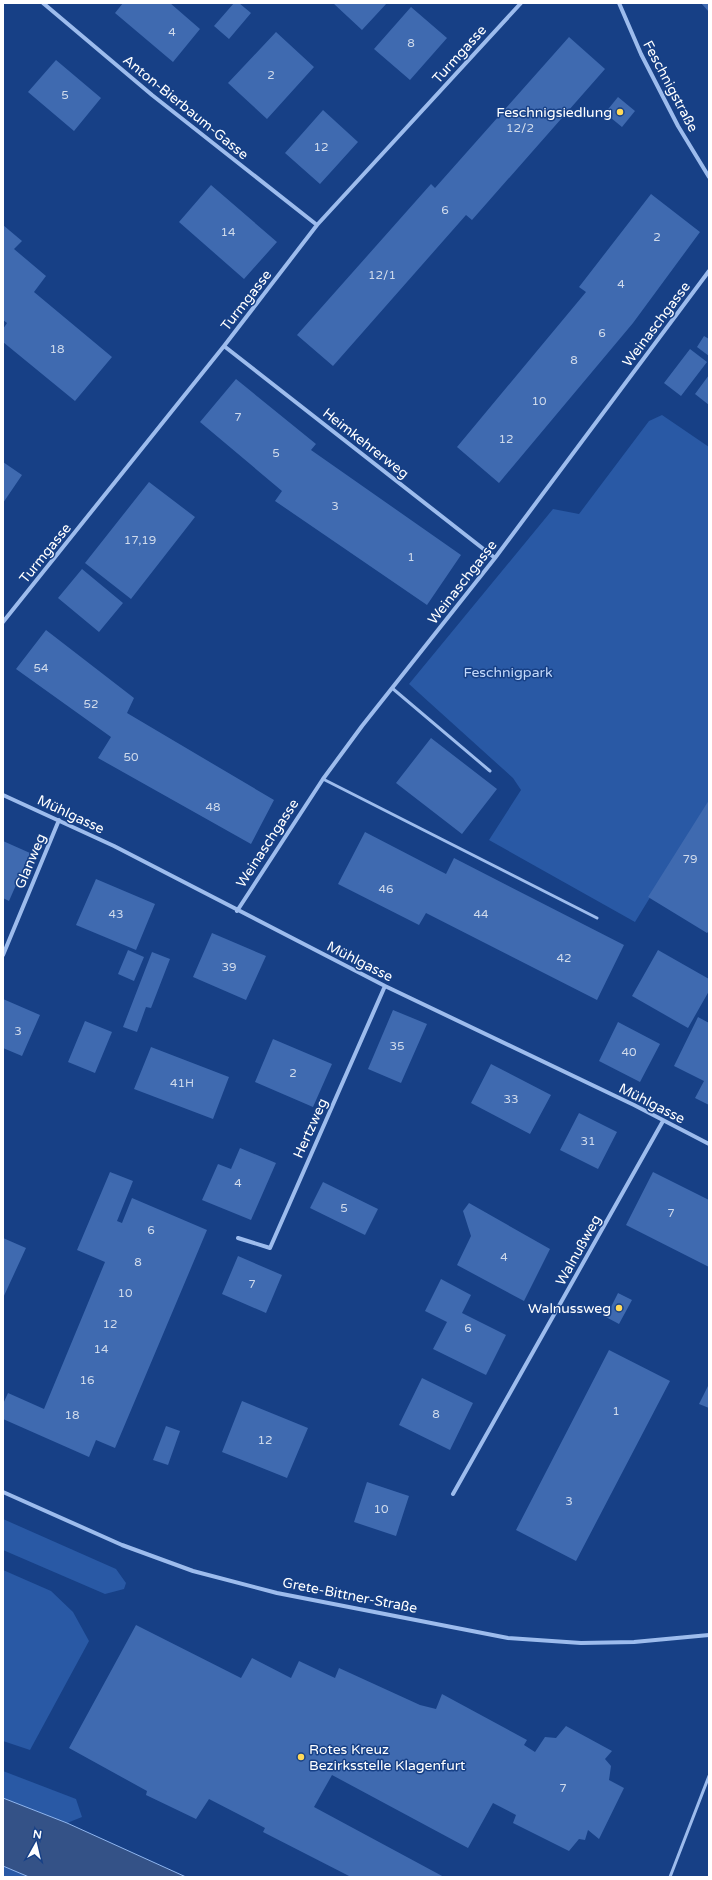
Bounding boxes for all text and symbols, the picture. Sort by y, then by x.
street label: Turmgasse [429,22,490,87]
house number: 4 [168,25,176,39]
house number: 8 [407,36,415,50]
street label: Feschnigstraße [639,38,702,135]
street label: Anton-Bierbaum-Gasse [119,51,252,163]
house number: 2 [267,68,275,82]
house number: 5 [61,88,69,102]
place label: Feschnigsiedlung [496,104,612,121]
marker: Feschnigsiedlung [615,107,625,117]
house number: 12/2 [506,121,534,135]
house number: 12 [313,140,329,154]
house number: 6 [441,203,449,217]
house number: 14 [220,225,236,239]
house number: 2 [653,230,661,244]
street label: Turmgasse [217,266,275,334]
house number: 12/1 [368,268,396,282]
house number: 4 [617,277,625,291]
street label: Weinaschgasse [619,278,694,370]
house number: 6 [598,326,606,340]
house number: 18 [49,342,65,356]
house number: 8 [570,353,578,367]
house number: 10 [531,394,547,408]
street label: Heimkehrerweg [319,404,412,482]
house number: 7 [234,410,242,424]
house number: 12 [498,432,514,446]
house number: 5 [272,446,280,460]
house number: 3 [331,499,339,513]
street label: Turmgasse [16,520,75,587]
house number: 17,19 [124,533,156,547]
street label: Weinaschgasse [424,537,501,628]
house number: 1 [407,550,415,564]
house number: 54 [33,661,49,675]
park label: Feschnigpark [463,664,553,681]
house number: 52 [83,697,99,711]
house number: 50 [123,750,139,764]
street label: Mühlgasse [35,792,107,837]
street label: Weinaschgasse [232,796,302,891]
house number: 48 [205,800,221,814]
street label: Glanweg [11,831,50,891]
house number: 79 [682,852,698,866]
house number: 46 [378,882,394,896]
house number: 43 [108,907,124,921]
house number: 44 [473,907,489,921]
street label: Mühlgasse [324,938,396,985]
house number: 42 [556,951,572,965]
house number: 39 [221,960,237,974]
house number: 3 [14,1024,22,1038]
house number: 35 [389,1039,405,1053]
house number: 40 [621,1045,637,1059]
house number: 2 [289,1066,297,1080]
house number: 41H [170,1076,194,1090]
street label: Mühlgasse [616,1080,688,1127]
house number: 33 [503,1092,519,1106]
street label: Hertzweg [290,1096,331,1161]
house number: 31 [580,1134,596,1148]
house number: 4 [234,1176,242,1190]
house number: 5 [340,1201,348,1215]
house number: 7 [667,1206,675,1220]
street label: Walnußweg [552,1212,605,1289]
house number: 6 [147,1223,155,1237]
house number: 4 [500,1250,508,1264]
house number: 8 [134,1255,142,1269]
house number: 7 [248,1277,256,1291]
house number: 10 [117,1286,133,1300]
place label: Walnussweg [528,1300,611,1317]
marker: Walnussweg [614,1303,624,1313]
house number: 12 [102,1317,118,1331]
house number: 6 [464,1321,472,1335]
house number: 14 [93,1342,109,1356]
house number: 16 [79,1373,95,1387]
house number: 1 [612,1404,620,1418]
house number: 8 [432,1407,440,1421]
house number: 18 [64,1408,80,1422]
house number: 12 [257,1433,273,1447]
house number: 3 [565,1494,573,1508]
house number: 10 [373,1502,389,1516]
street label: Grete-Bittner-Straße [281,1574,419,1617]
place label: Rotes Kreuz Bezirksstelle Klagenfurt [309,1741,466,1774]
marker: Rotes Kreuz Bezirksstelle Klagenfurt [296,1752,306,1762]
house number: 7 [559,1781,567,1795]
north arrow [16,1824,56,1864]
text: N [32,1828,43,1842]

